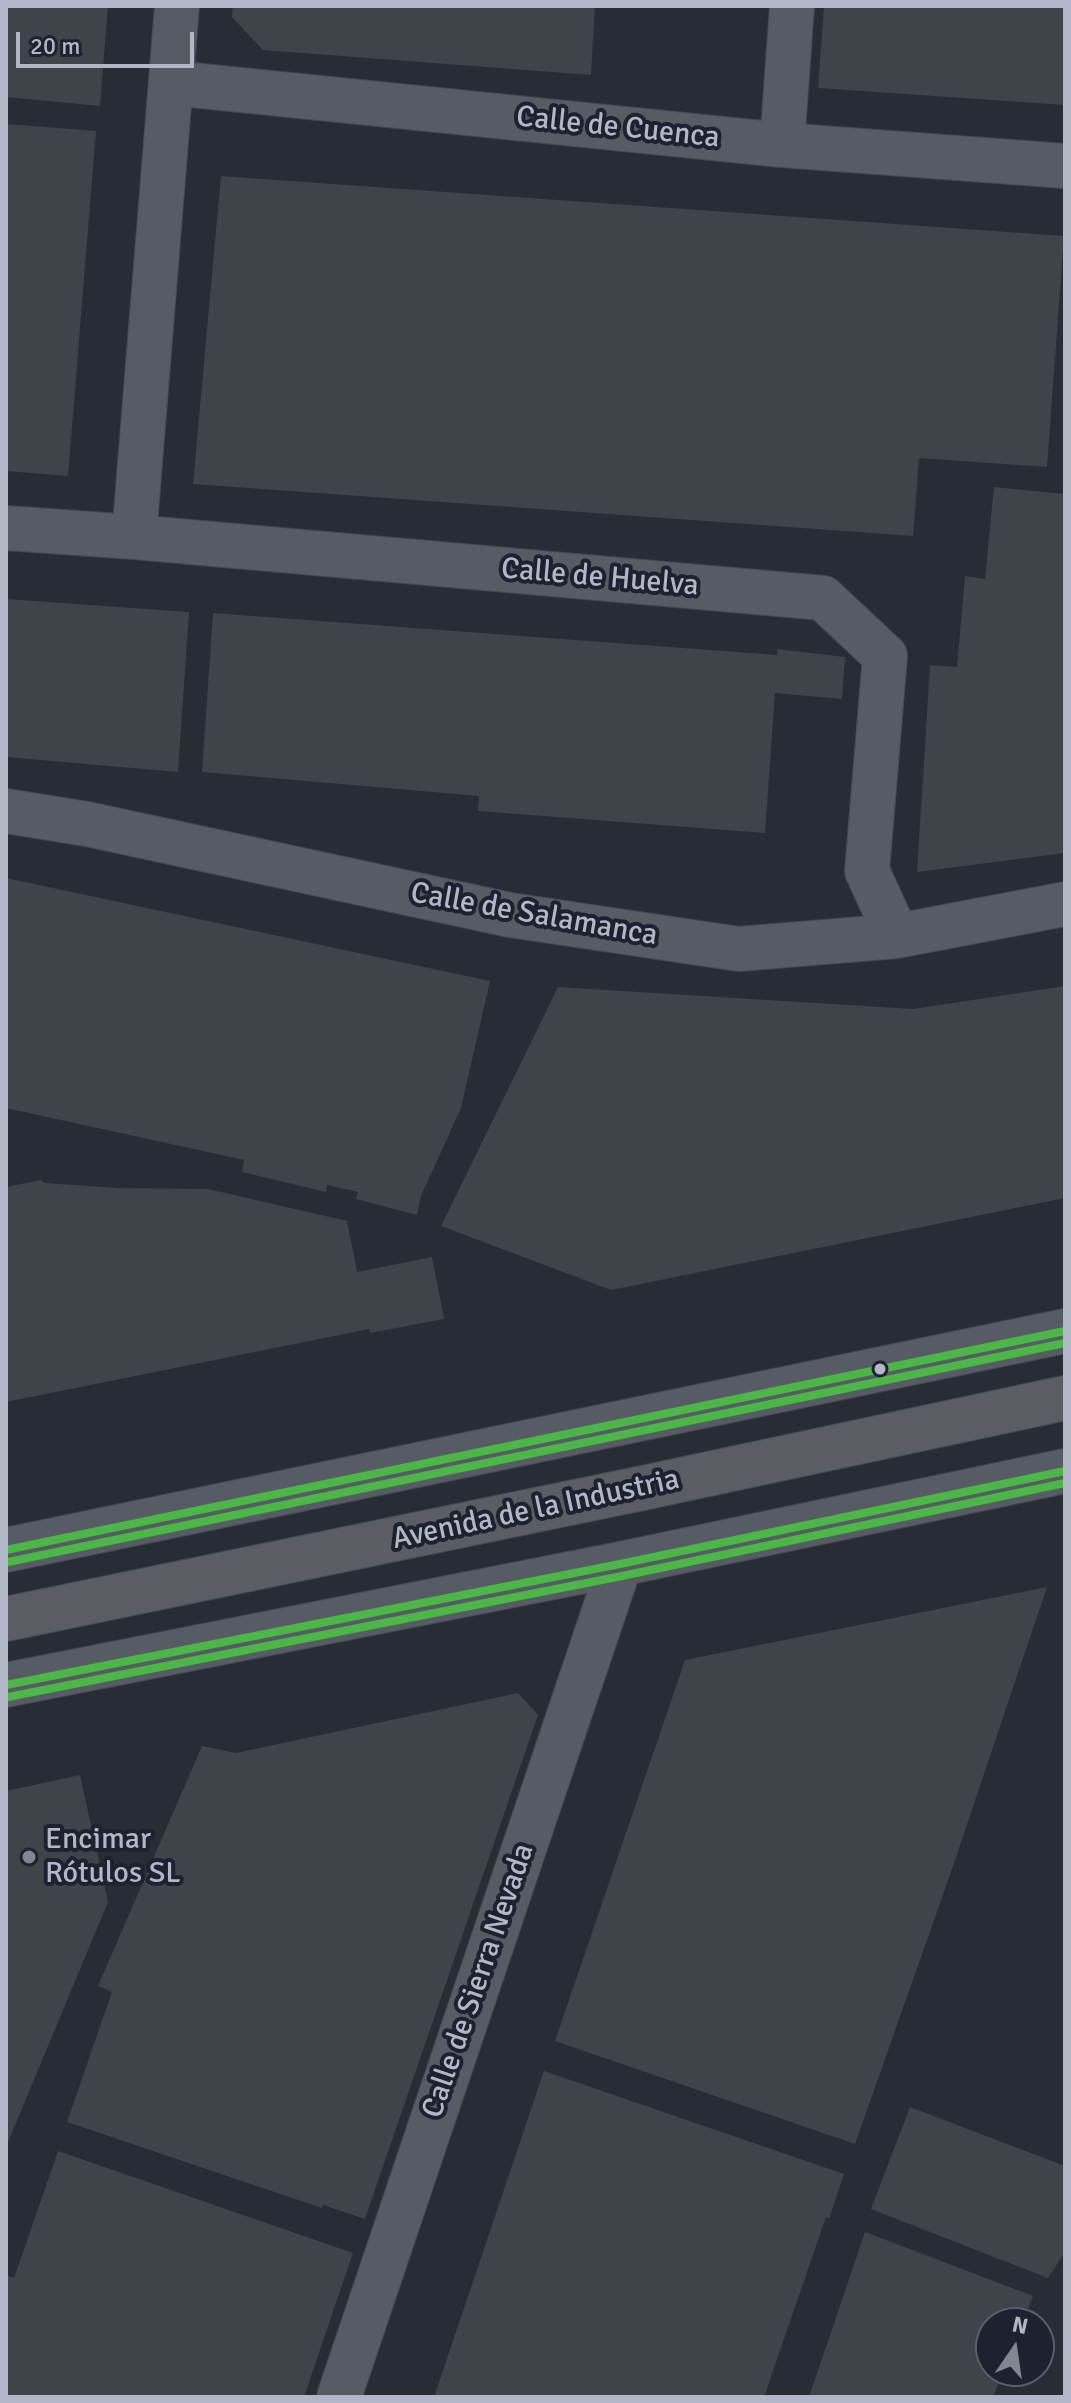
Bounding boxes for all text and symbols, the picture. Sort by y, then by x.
scale bar [20,16,198,66]
text: 20 m [30,31,80,61]
street label: Calle de Cuenca [515,99,721,157]
street label: Calle de Huelva [500,551,700,605]
street label: Calle de Salamanca [408,876,660,954]
unlabelled marker [872,1361,888,1377]
street label: Avenida de la Industria [389,1462,683,1558]
place label: Encimar Rótulos SL [45,1822,181,1892]
street label: Calle de Sierra Nevada [415,1839,543,2123]
marker: Encimar Rótulos SL [20,1848,38,1866]
north arrow [975,2307,1055,2387]
text: N [1010,2310,1031,2340]

